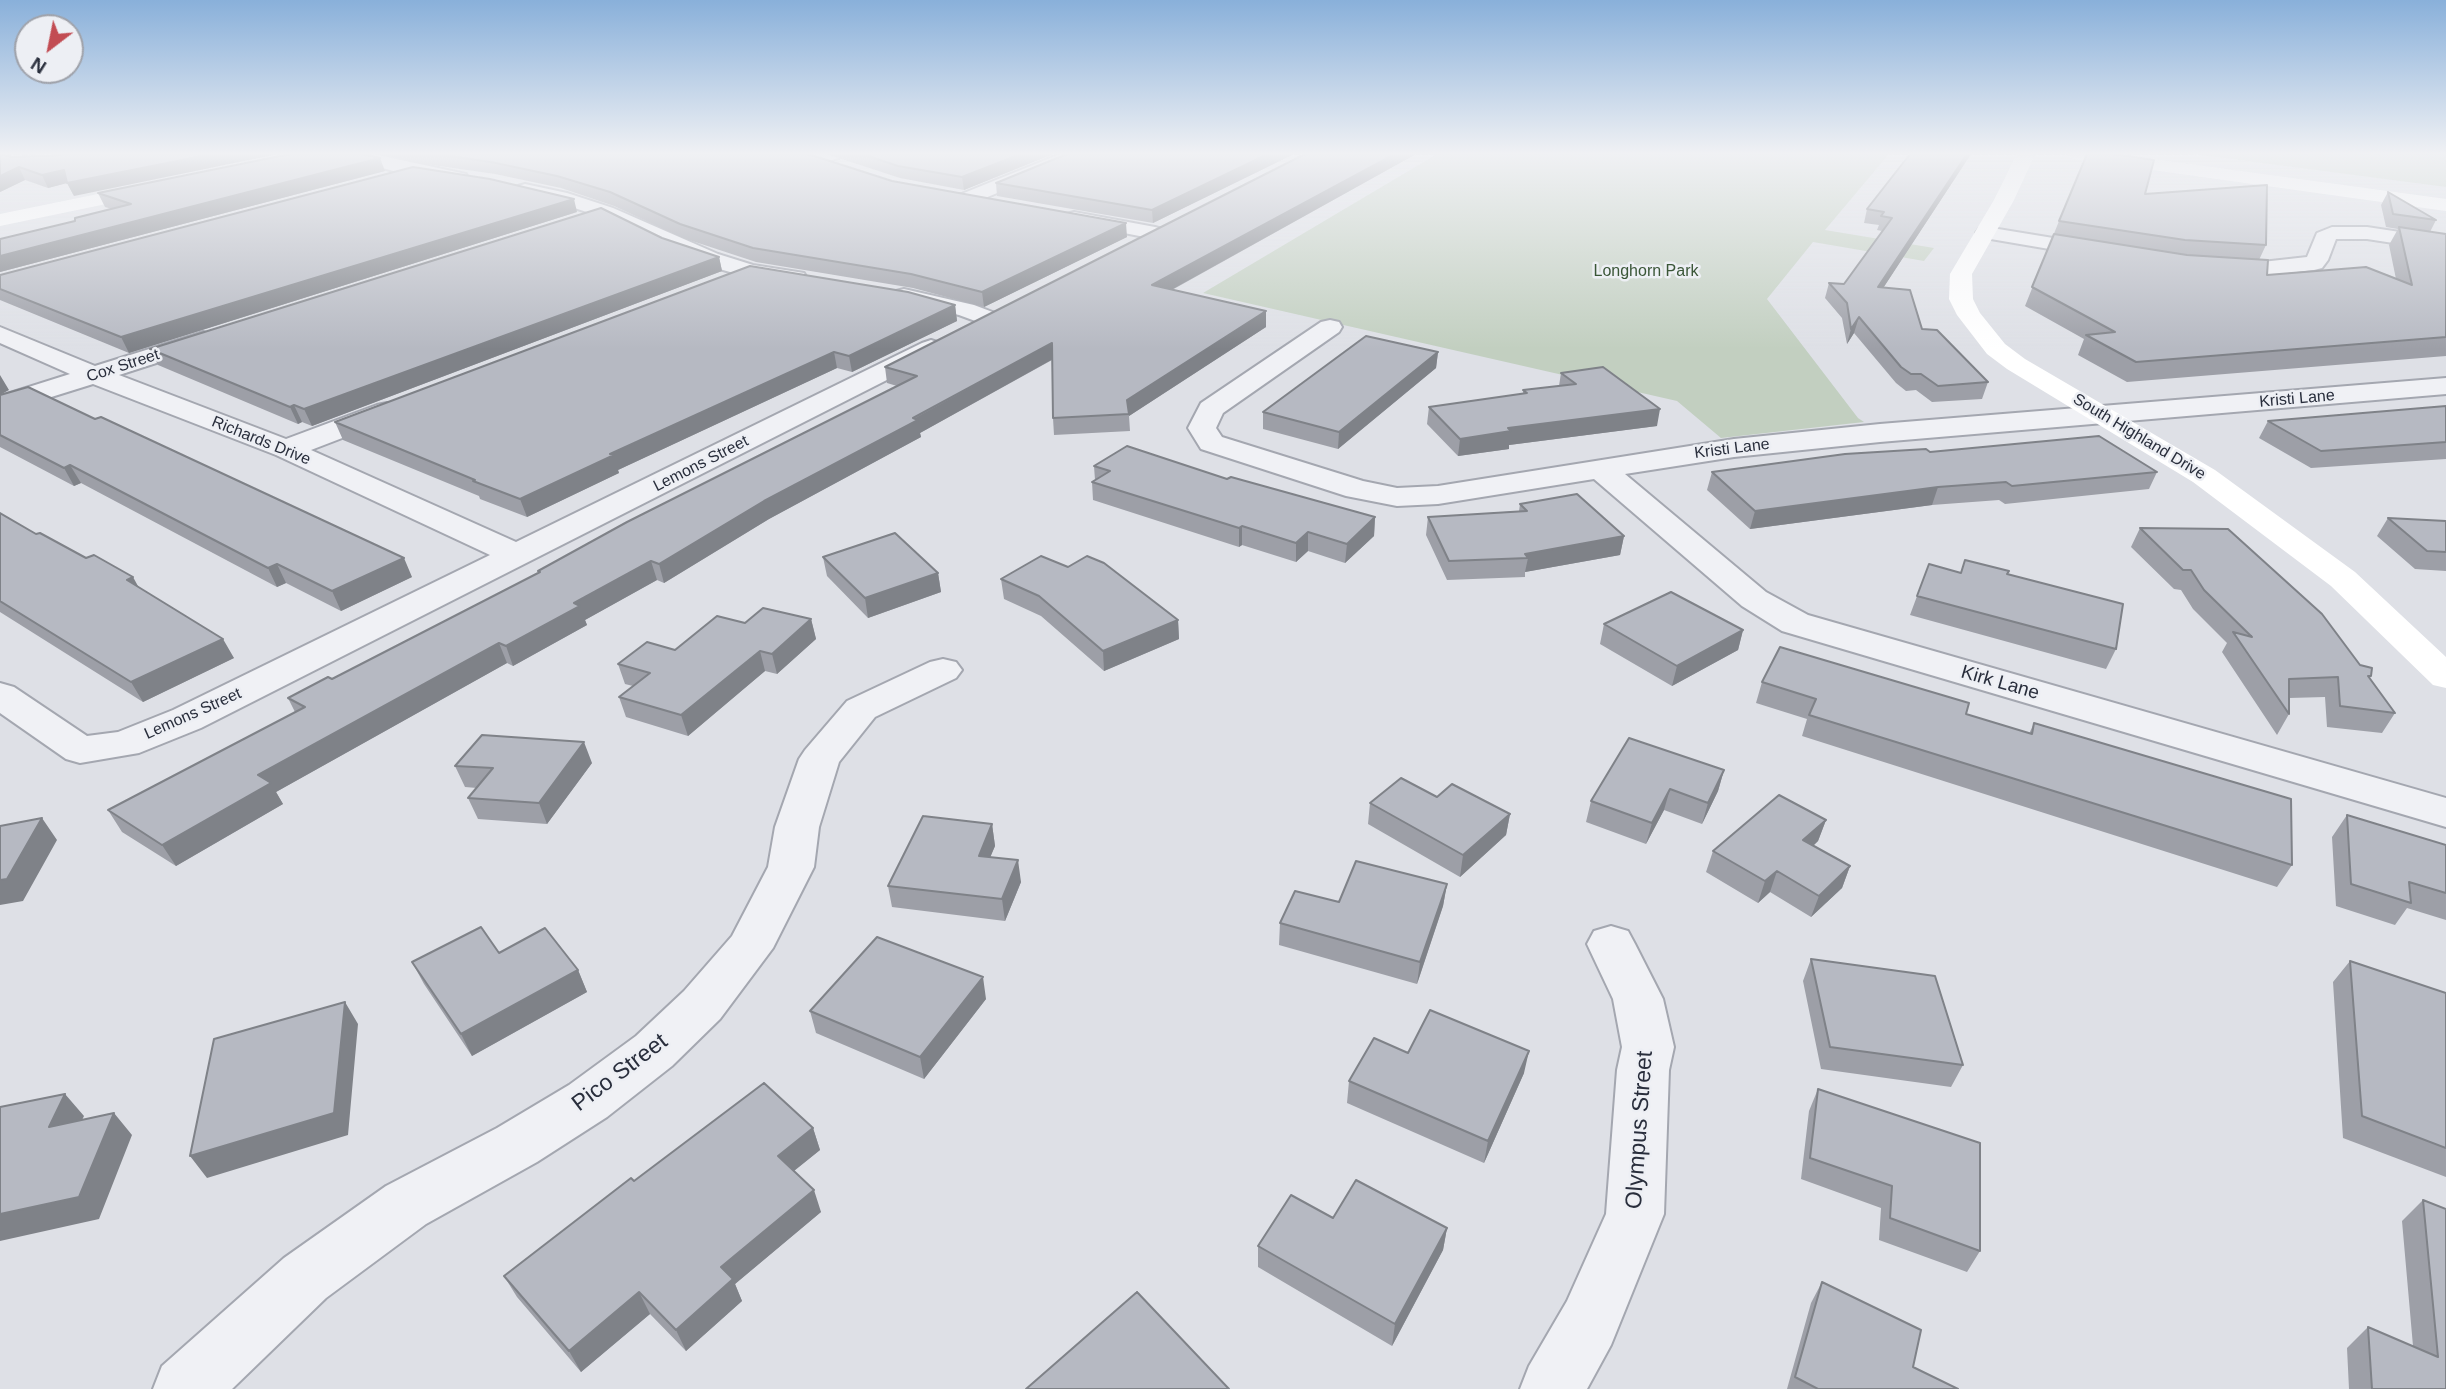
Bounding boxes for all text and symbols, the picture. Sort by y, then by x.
north arrow [14,14,84,84]
text: N [27,53,50,78]
park label: Longhorn Park [1594,262,1698,282]
street label: Cox Street [84,345,162,387]
street label: Kristi Lane [2259,386,2335,412]
street label: South Highland Drive [2069,390,2209,484]
street label: Richards Drive [209,412,313,470]
street label: Lemons Street [650,432,752,496]
street label: Kristi Lane [1693,435,1771,463]
street label: Kirk Lane [1958,661,2042,705]
street label: Lemons Street [142,684,244,744]
street label: Pico Street [567,1028,673,1118]
street label: Olympus Street [1621,1050,1659,1210]

